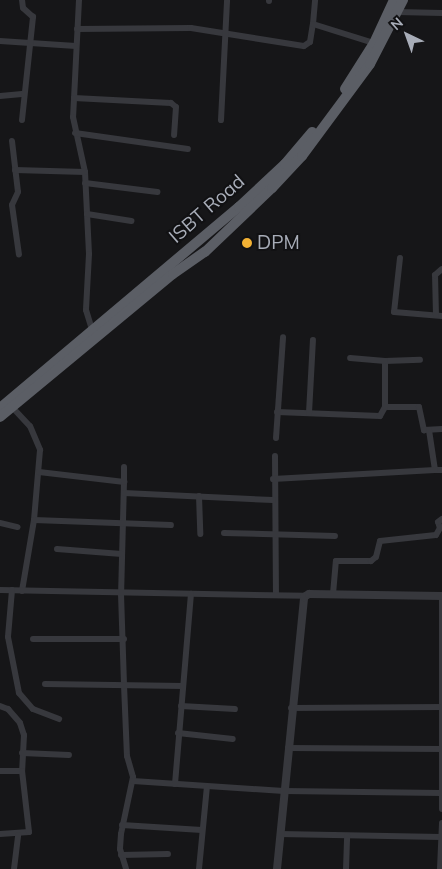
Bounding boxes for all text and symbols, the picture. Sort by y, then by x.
north arrow [382,10,432,60]
text: N [387,14,407,34]
street label: ISBT Road [165,170,249,248]
place label: DPM [257,232,300,254]
marker: DPM [241,237,253,249]

